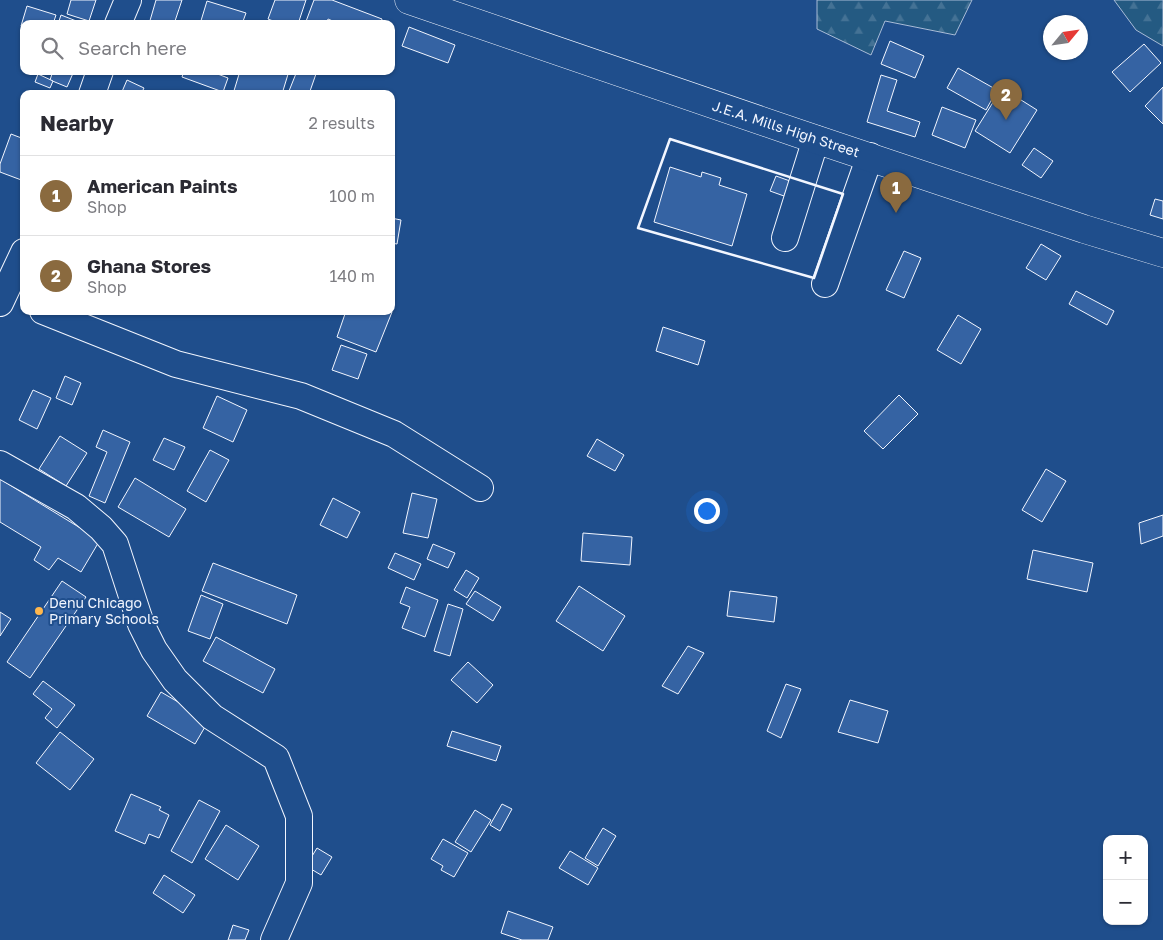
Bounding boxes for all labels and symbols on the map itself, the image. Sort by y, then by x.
north arrow [1043,15,1088,60]
pin: 2 [990,79,1022,120]
street label: J.E.A. Mills High Street [710,97,862,160]
pin: 1 [880,172,912,213]
your location [694,498,720,524]
place label: Denu Chicago Primary Schools [49,594,159,627]
marker: Denu Chicago Primary Schools [33,605,45,617]

